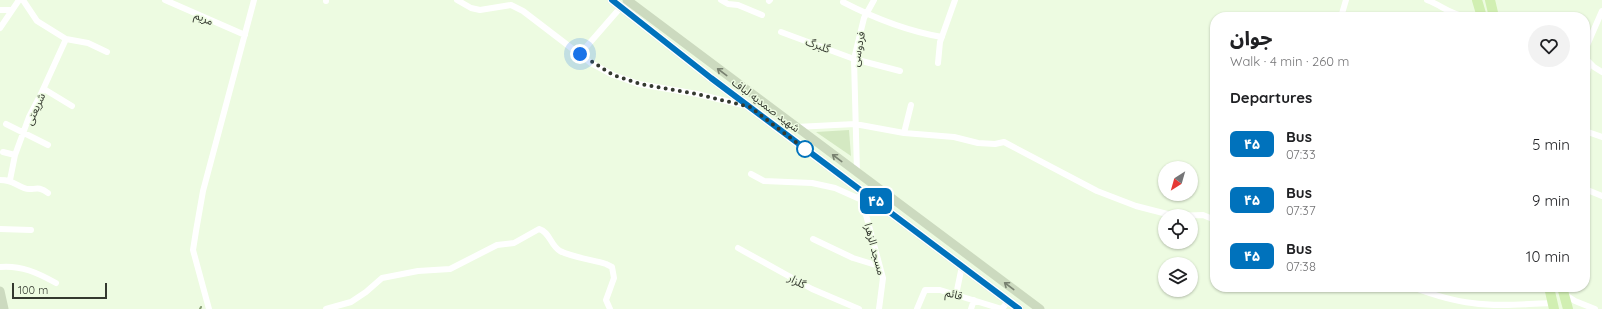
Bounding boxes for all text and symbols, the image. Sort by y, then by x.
street label: مریم [192,8,216,30]
button: heart [1528,25,1570,67]
text: جوان [1230,26,1272,50]
street label: فردوسی [848,30,868,68]
street label: گلبرگ [804,34,833,56]
your location [570,44,590,64]
text: Walk · 4 min · 260 m [1230,53,1349,69]
one-way arrow [716,67,727,76]
street label: شهید صمدیه لباف [729,75,803,135]
text: Departures [1230,88,1312,107]
street label: شریعتی [22,90,48,127]
text: Bus [1286,127,1312,146]
text: ۴۵ [1244,135,1260,153]
text: 5 min [1532,135,1570,154]
unlabelled marker [796,140,814,158]
text: 07:33 [1286,146,1316,162]
one-way arrow [831,154,842,162]
north arrow [1158,161,1198,201]
map controls [1158,161,1198,297]
text: Bus [1286,183,1312,202]
line badge: ۴۵ [858,188,894,214]
text: ۴۵ [1244,191,1260,209]
text: 9 min [1532,191,1570,210]
text: ۴۵ [868,192,884,210]
text: 07:37 [1286,202,1316,218]
button: locate [1158,209,1198,249]
street label: مسجد الزهرا [861,221,889,277]
text: Bus [1286,239,1312,258]
text: ۴۵ [1244,247,1260,265]
text: 10 min [1526,247,1570,266]
button: layers [1158,257,1198,297]
text: 07:38 [1286,258,1316,274]
street label: گلزار [785,270,809,292]
scale bar [12,281,107,300]
one-way arrow [1003,282,1014,290]
text: 100 m [18,283,48,297]
street label: قائم [943,285,964,305]

